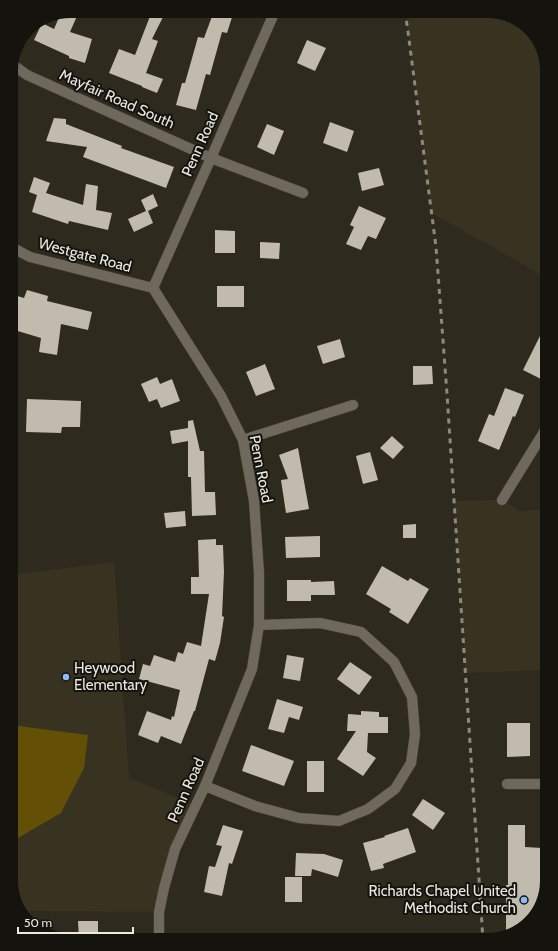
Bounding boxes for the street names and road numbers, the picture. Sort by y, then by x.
street label: Mayfair Road South [57,66,177,132]
street label: Penn Road [178,109,222,179]
street label: Westgate Road [36,234,134,276]
street label: Penn Road [246,434,276,504]
street label: Penn Road [164,755,208,825]

